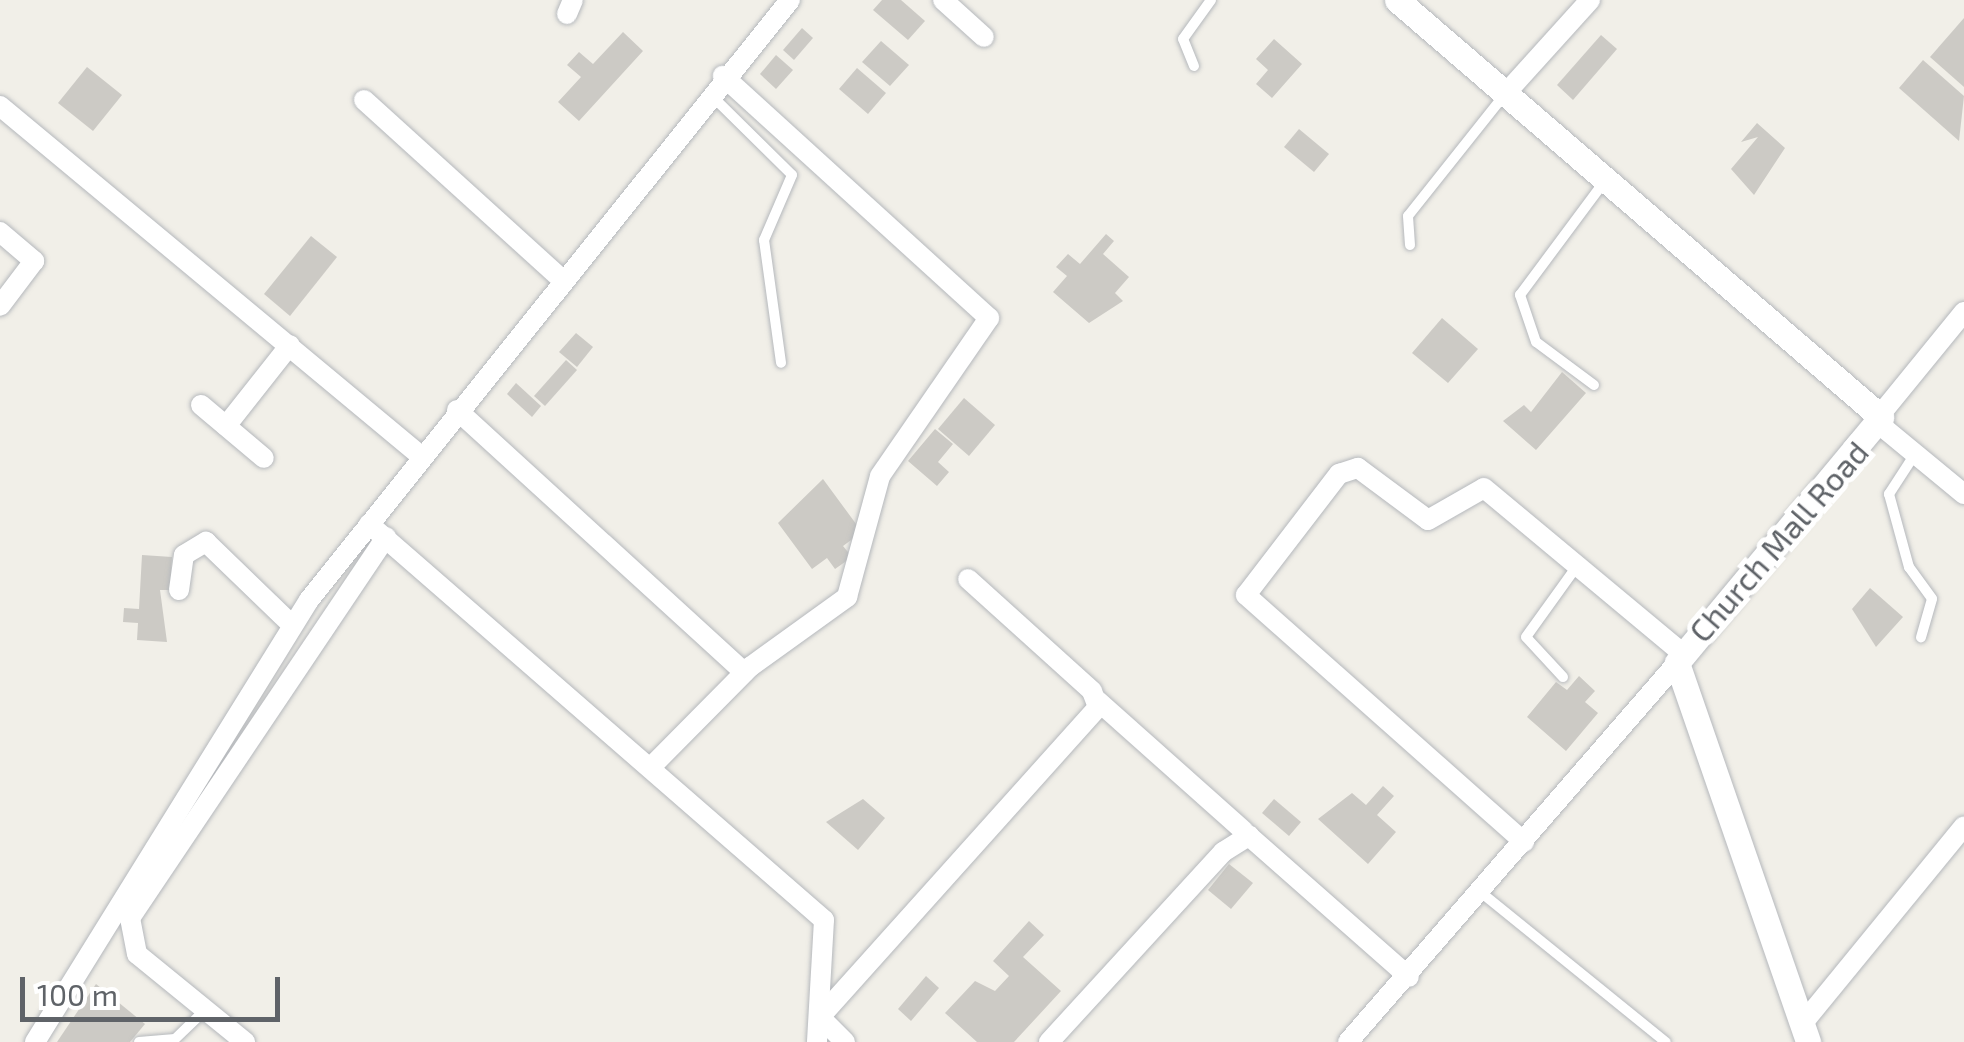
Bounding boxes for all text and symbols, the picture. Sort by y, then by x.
street label: Church Mall Road [1680,432,1876,650]
scale bar [25,957,285,1019]
text: 100 m [37,976,118,1012]

